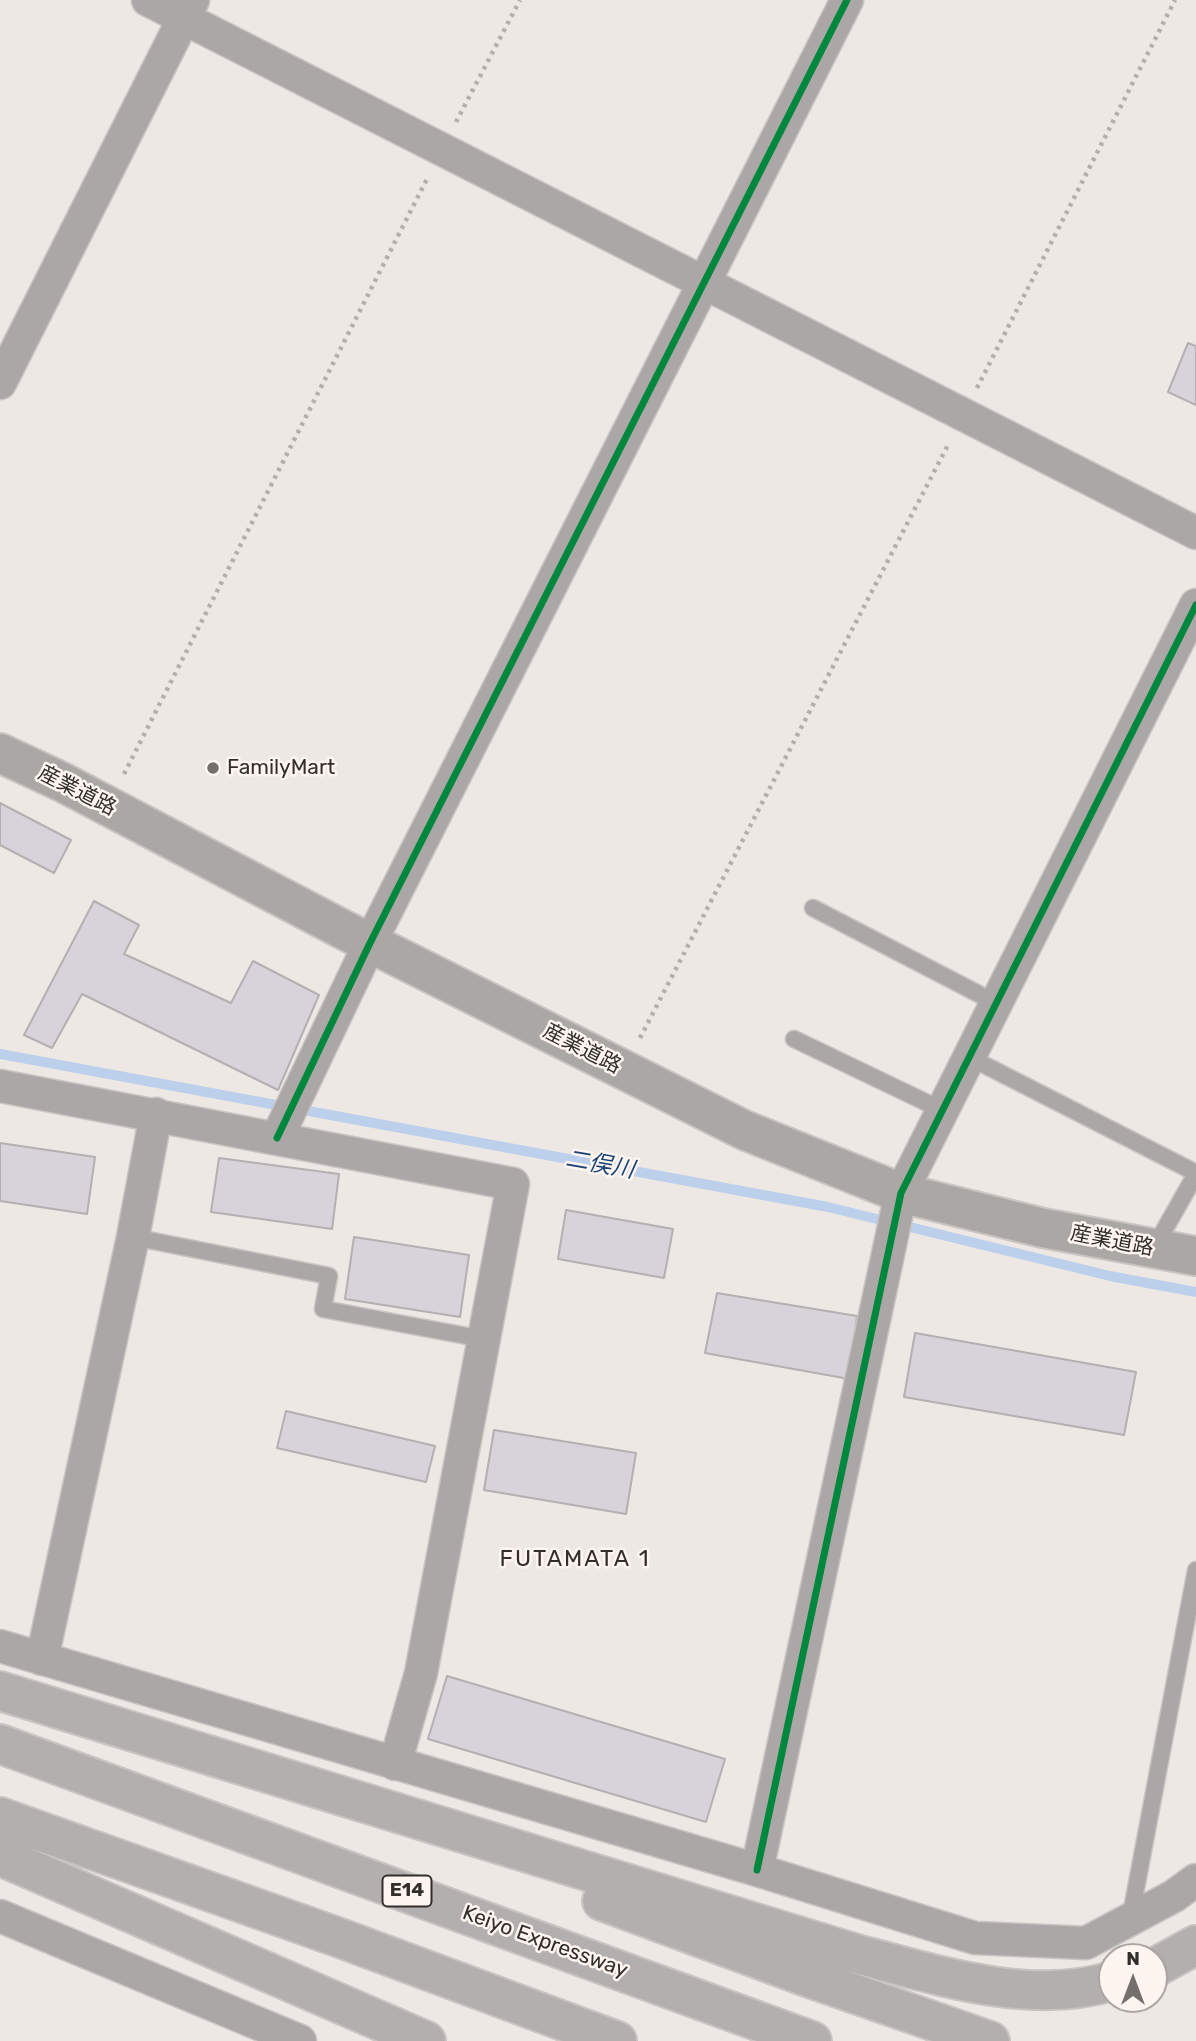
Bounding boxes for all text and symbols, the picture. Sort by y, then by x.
place label: FamilyMart [227,755,335,781]
marker: FamilyMart [205,760,221,776]
street label: 産業道路 [34,761,120,821]
street label: 産業道路 [539,1019,625,1079]
water label: 二俣川 [564,1145,636,1185]
street label: 産業道路 [1068,1221,1156,1261]
district label: FUTAMATA 1 [501,1545,649,1573]
road number: E14 [382,1876,432,1907]
street label: Keiyo Expressway [459,1900,631,1984]
north arrow [1098,1943,1168,2013]
text: N [1126,1947,1140,1970]

